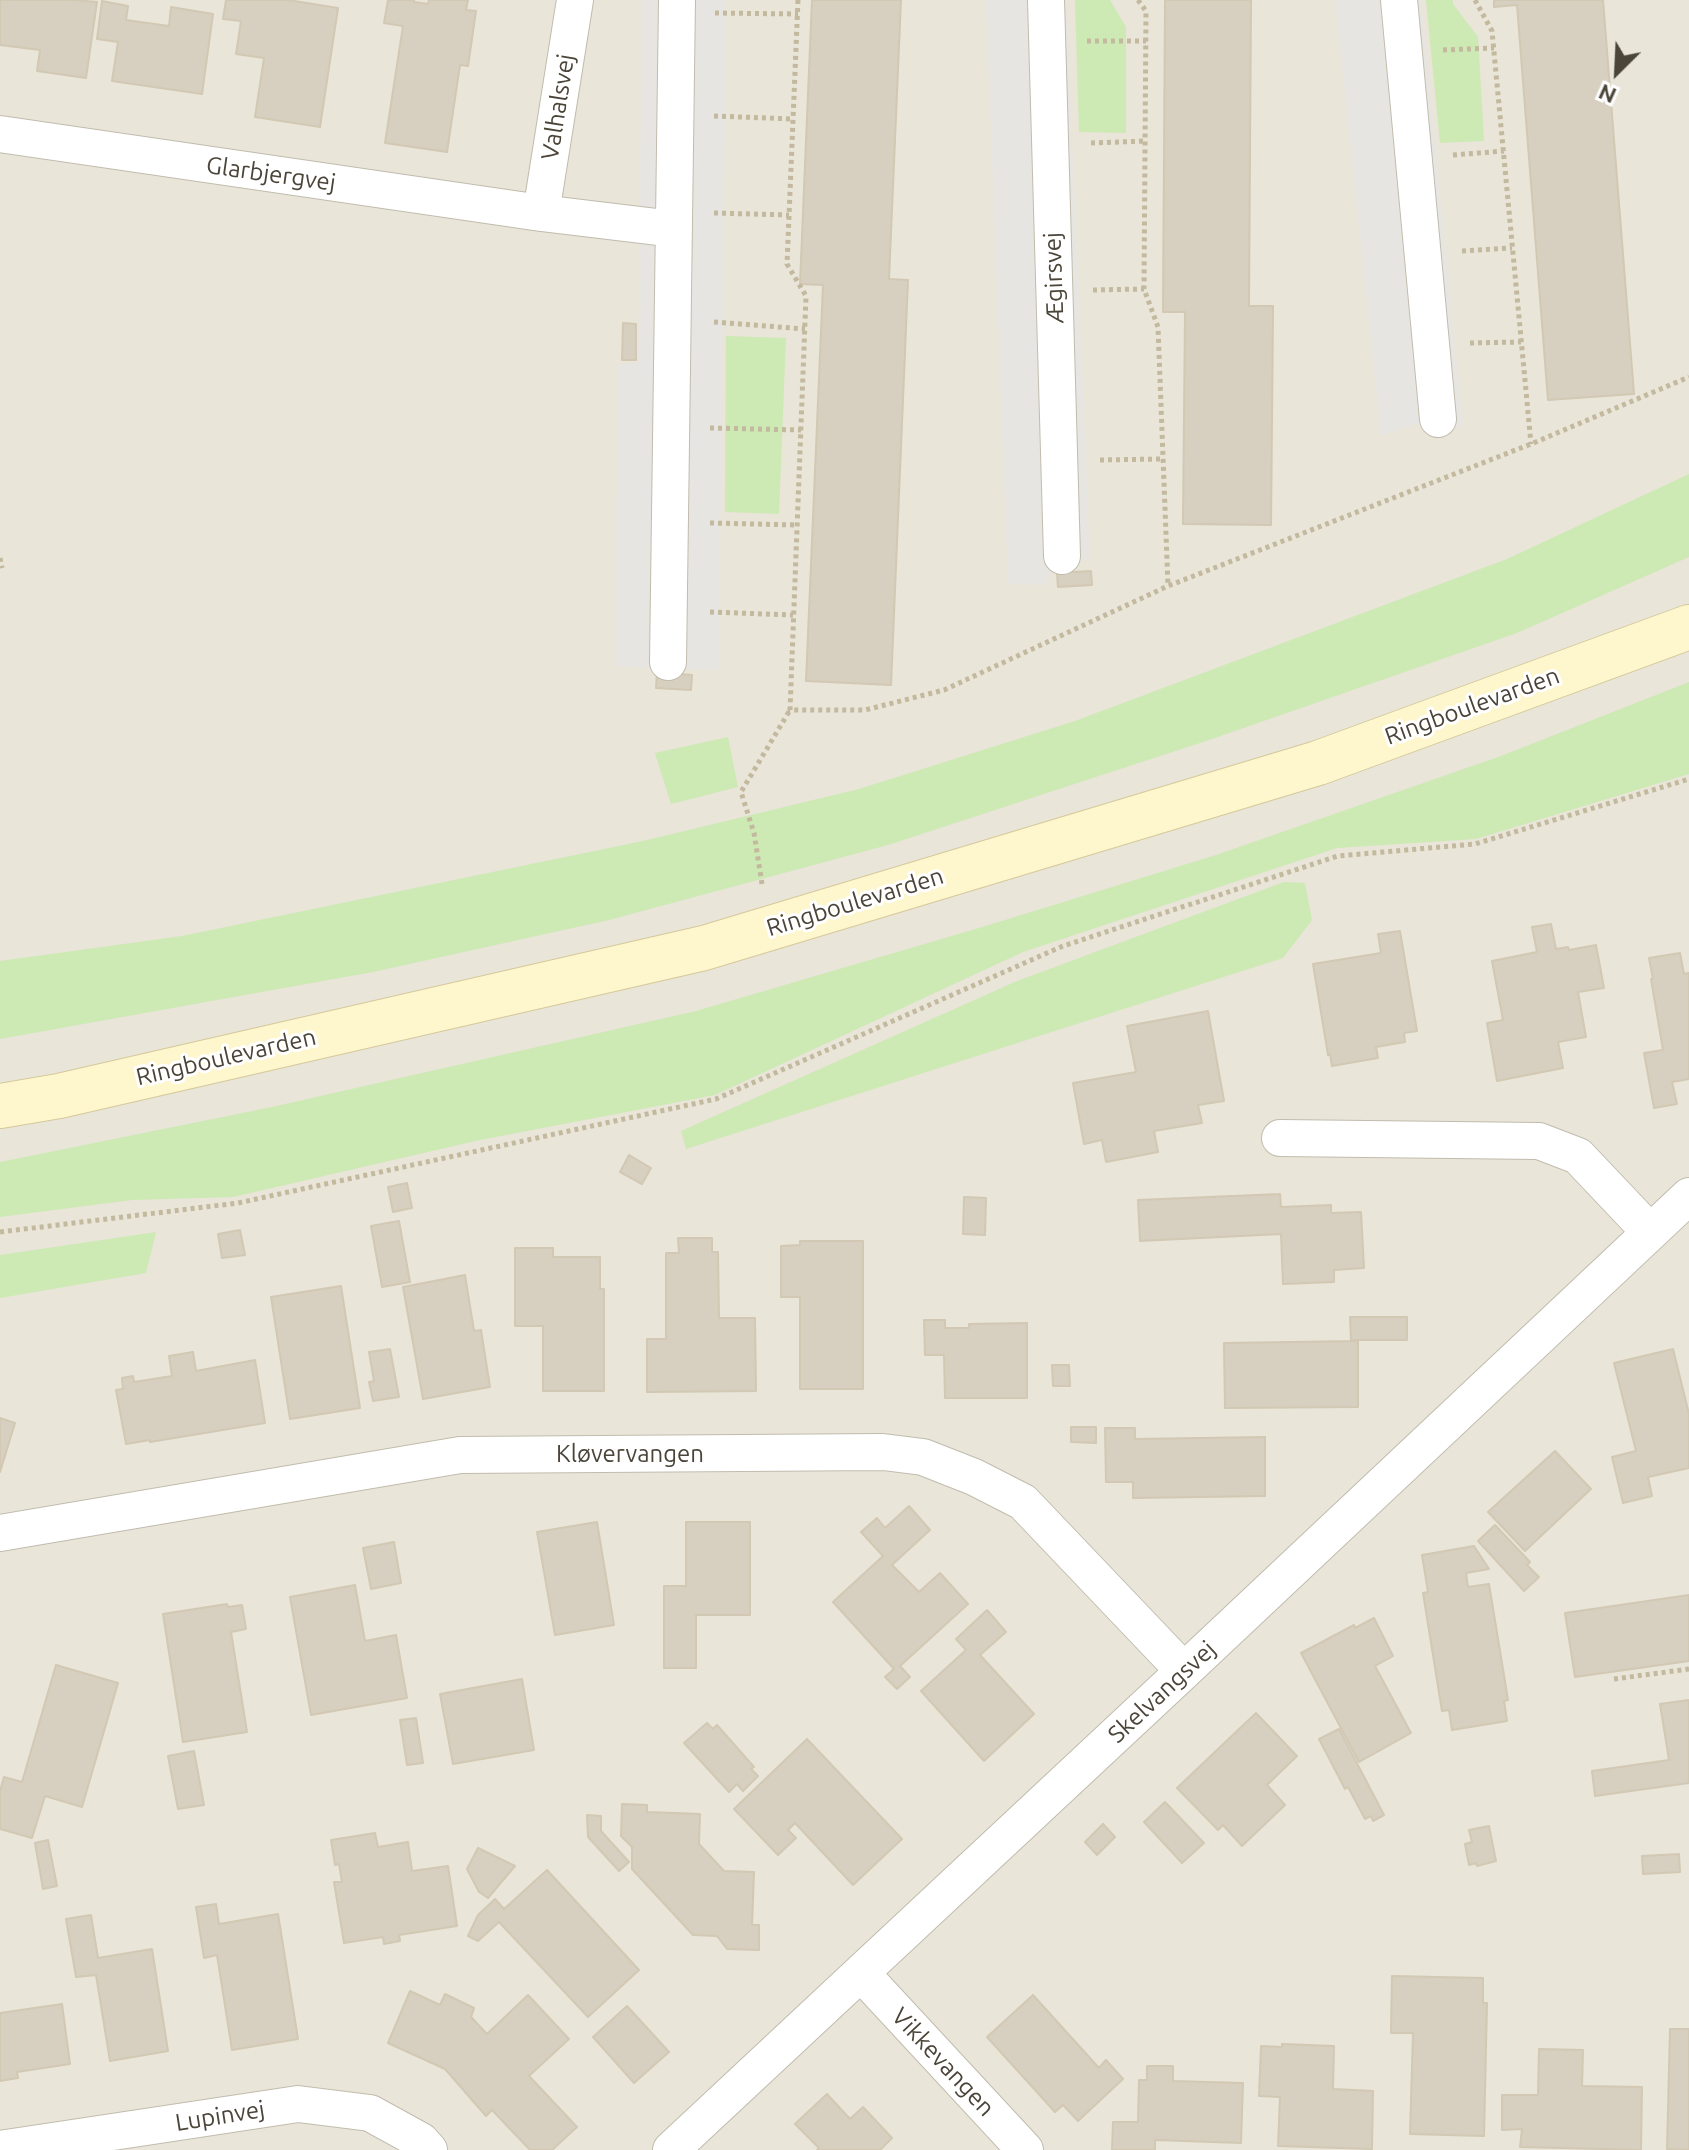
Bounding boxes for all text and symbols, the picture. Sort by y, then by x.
north arrow [1577,32,1657,112]
street label: Valhalsvej [535,52,581,162]
text: N [1594,80,1620,109]
street label: Glarbjergvej [204,151,338,197]
street label: Ægirsvej [1038,232,1070,324]
street label: Ringboulevarden [1381,661,1563,751]
street label: Ringboulevarden [763,861,947,943]
street label: Ringboulevarden [133,1022,319,1092]
street label: Kløvervangen [556,1440,704,1468]
street label: Skelvangsvej [1102,1635,1222,1749]
street label: Vikkevangen [886,2002,1000,2122]
street label: Lupinvej [173,2095,267,2137]

